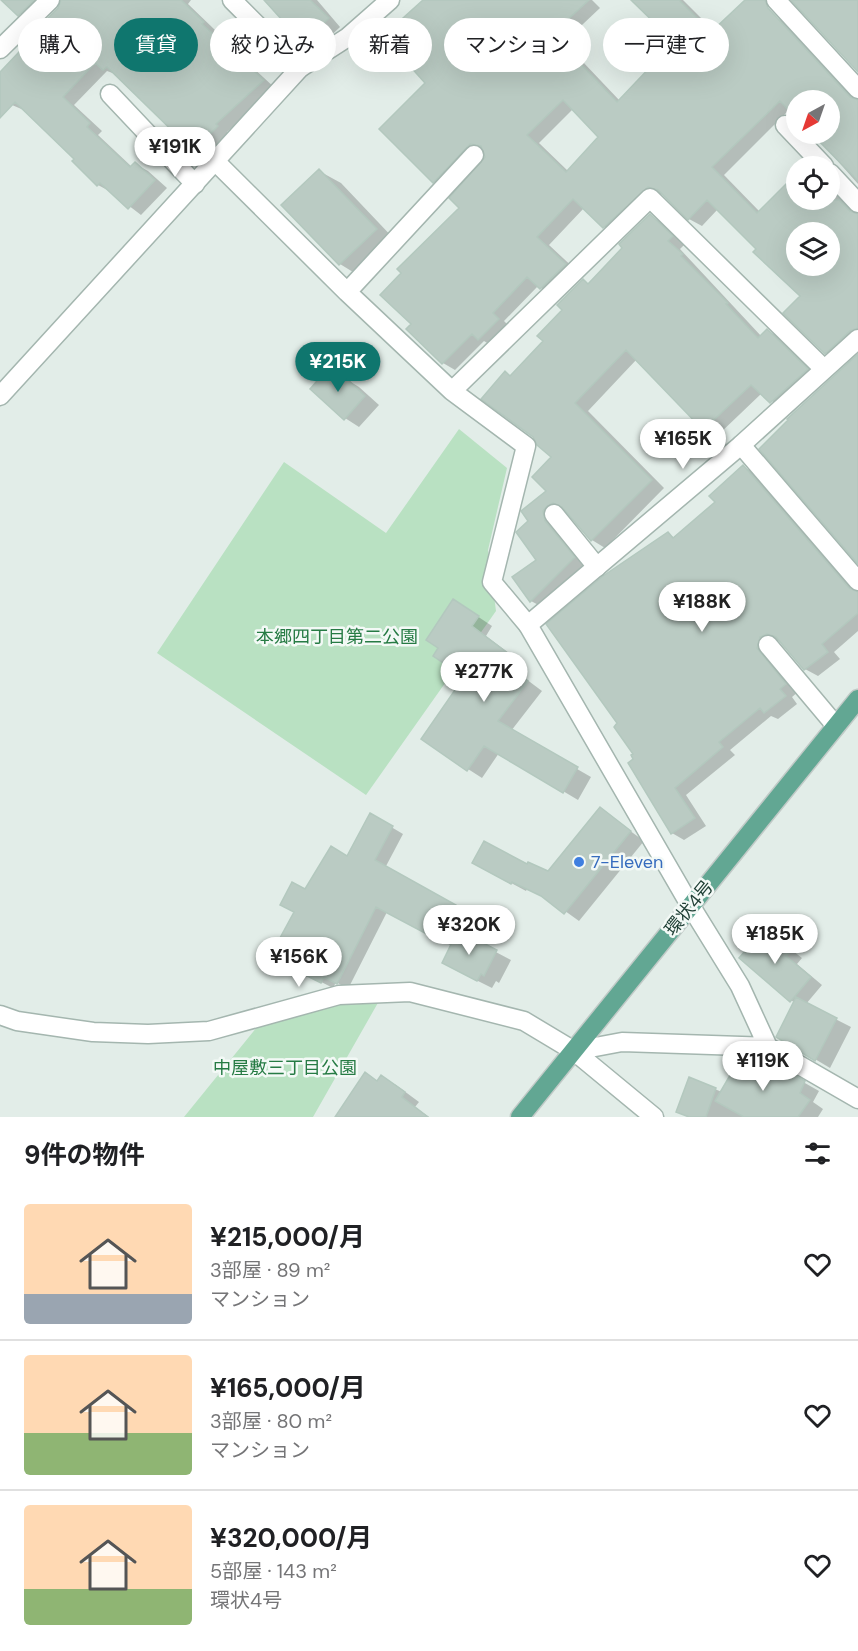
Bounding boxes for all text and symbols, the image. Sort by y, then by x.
chip: 購入 [18,18,102,72]
chip: 賃貸 [114,18,198,72]
chip: 絞り込み [210,18,336,72]
chip: 新着 [348,18,432,72]
chip: マンション [444,18,591,72]
chip: 一戸建て [603,18,729,72]
north arrow [786,90,840,144]
map controls [786,90,840,276]
pin: ¥191K [133,127,217,178]
text: ¥191K [148,133,202,159]
button: locate [786,156,840,210]
button: layers [786,222,840,276]
pin: ¥215K [296,342,380,393]
text: ¥215K [309,348,367,374]
pin: ¥165K [641,419,725,470]
text: ¥165K [654,425,712,451]
pin: ¥188K [660,582,744,633]
text: ¥188K [673,588,731,614]
park label: 本郷四丁目第二公園 [256,625,418,649]
pin: ¥277K [442,652,526,703]
text: ¥277K [455,658,513,684]
place label: 7-Eleven [591,850,663,874]
marker: 7-Eleven [572,855,586,869]
street label: 環状4号 [659,875,719,941]
pin: ¥320K [427,905,511,956]
text: ¥320K [437,911,501,937]
pin: ¥185K [733,914,817,965]
text: ¥185K [746,920,804,946]
pin: ¥156K [257,937,341,988]
text: ¥156K [270,943,328,969]
pin: ¥119K [721,1041,805,1092]
text: ¥119K [736,1047,790,1073]
park label: 中屋敷三丁目公園 [213,1056,357,1080]
icon: filters [801,1137,834,1170]
text: 9件の物件 [24,1138,145,1172]
text: ¥215,000/月 [210,1220,365,1254]
icon: home [72,1228,144,1300]
icon: heart [801,1248,834,1281]
text: 3部屋 · 89 m² [210,1257,330,1283]
text: マンション [210,1286,310,1312]
text: ¥165,000/月 [210,1371,366,1405]
icon: home [72,1379,144,1451]
icon: heart [801,1399,834,1432]
text: 3部屋 · 80 m² [210,1408,332,1434]
text: マンション [210,1437,310,1463]
text: ¥320,000/月 [210,1521,372,1555]
icon: home [72,1529,144,1601]
icon: heart [801,1549,834,1582]
text: 5部屋 · 143 m² [210,1558,337,1584]
text: 環状4号 [210,1587,282,1613]

